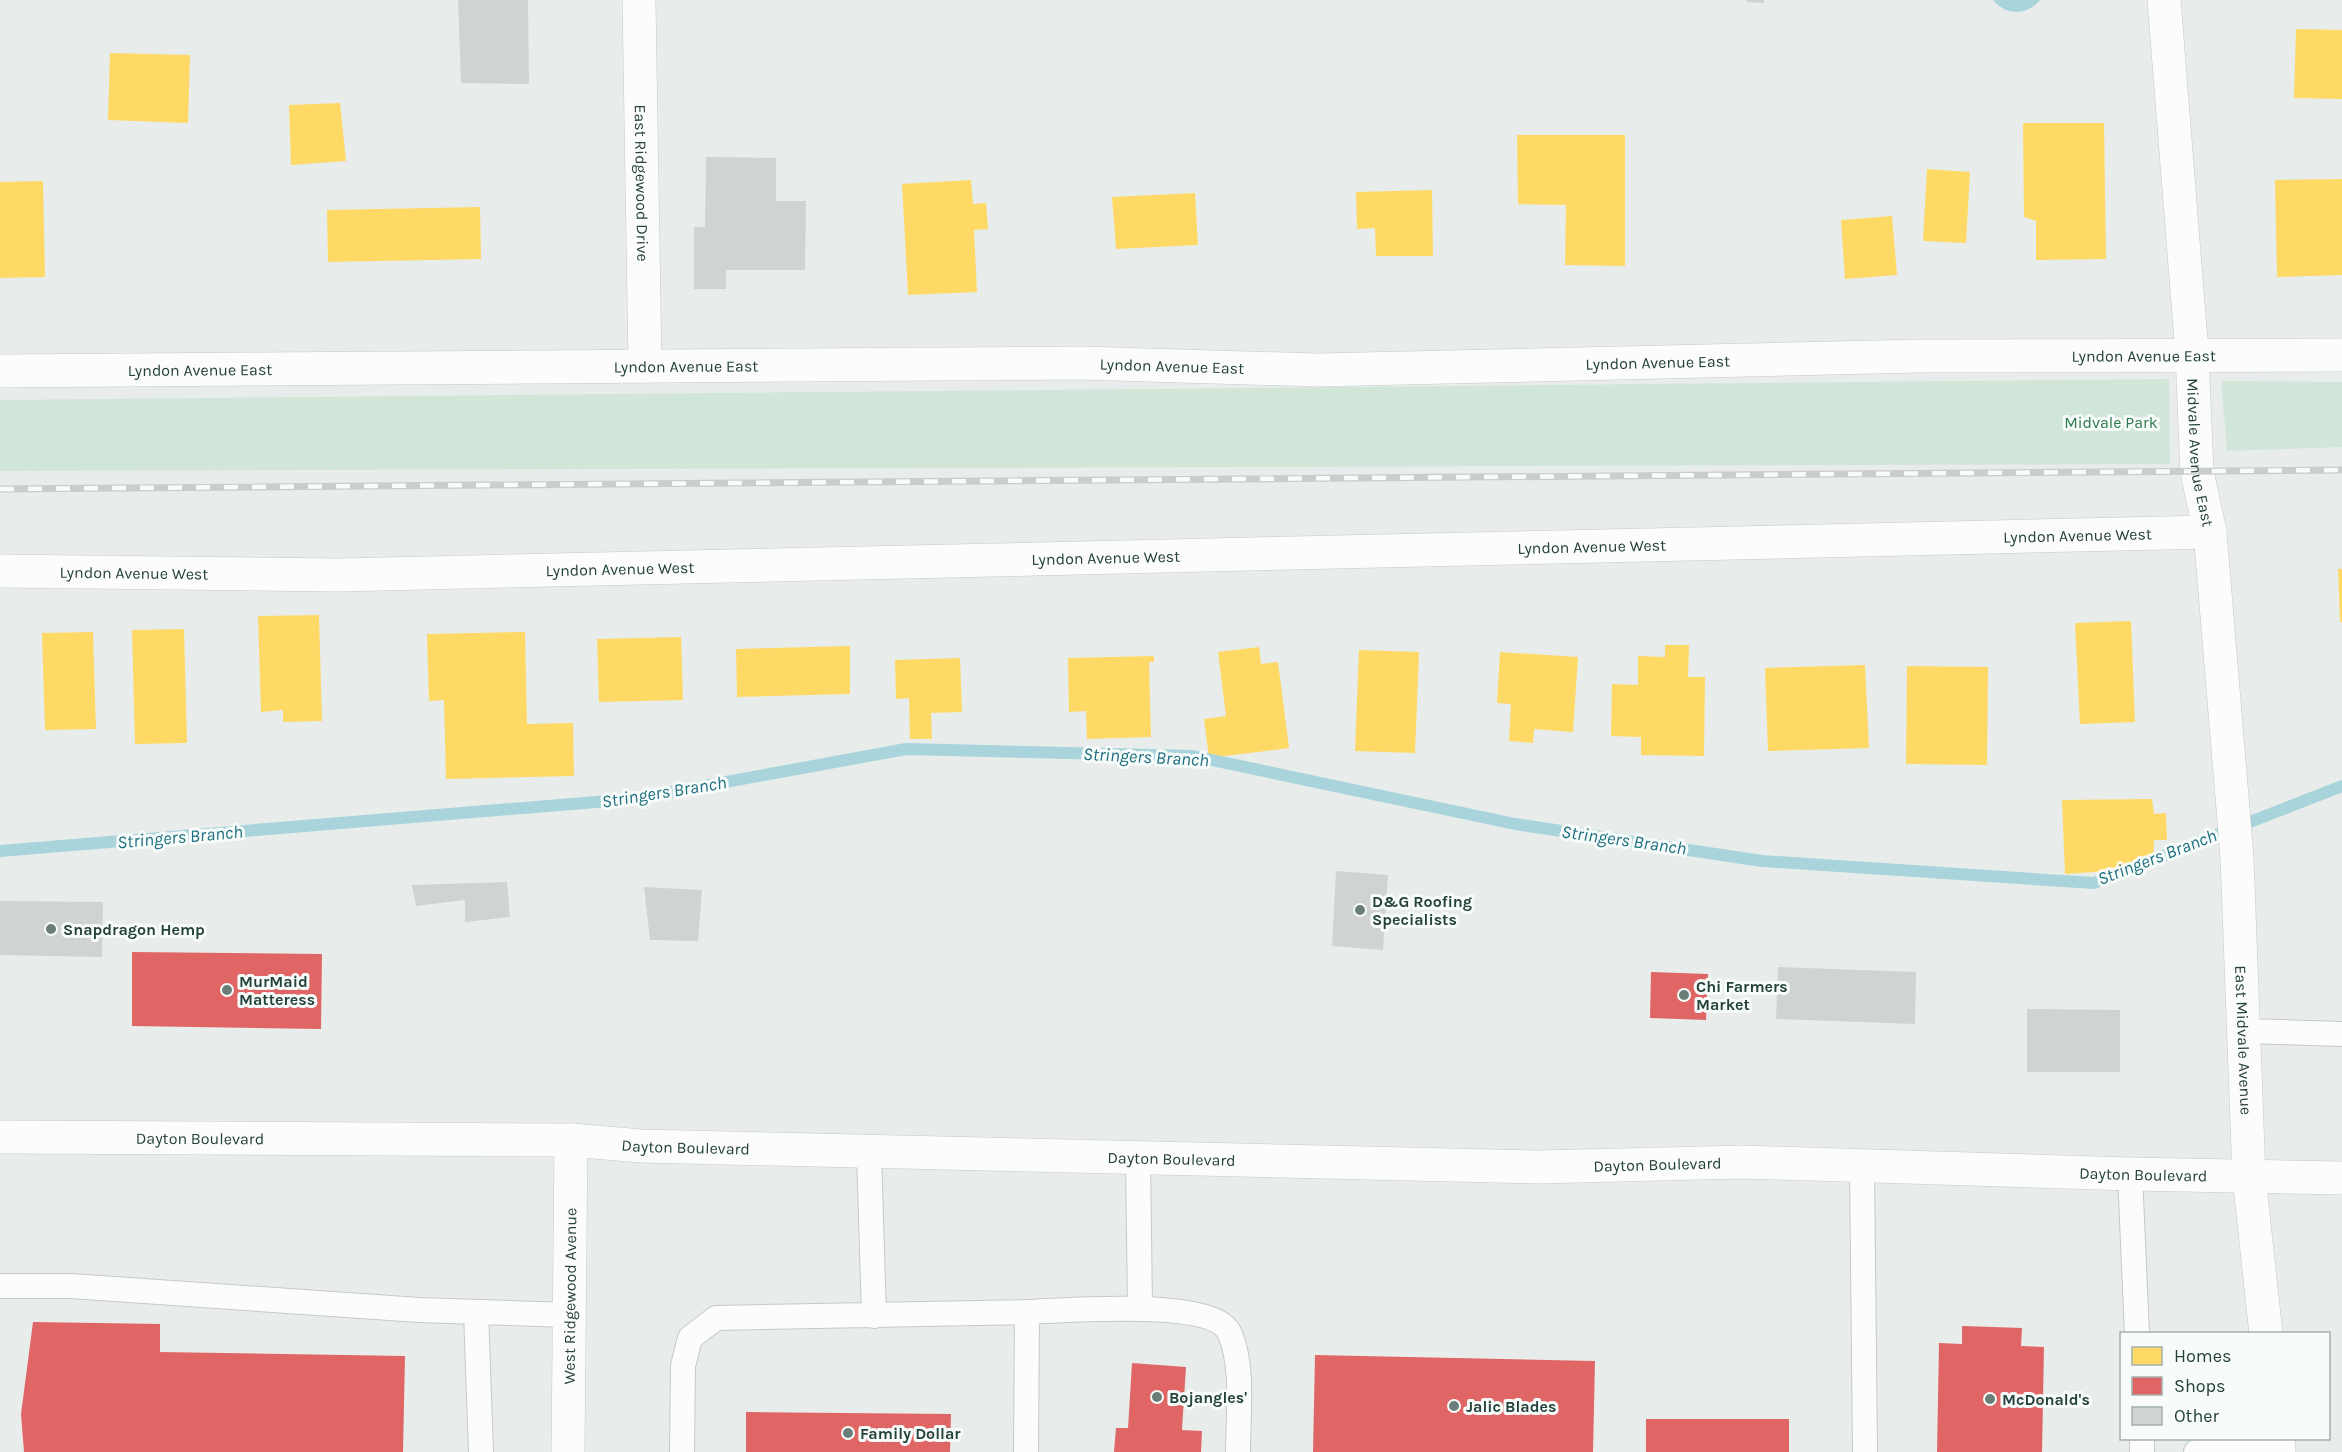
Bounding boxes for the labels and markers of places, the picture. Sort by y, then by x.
place label: D&G Roofing Specialists [1372,892,1472,929]
marker: D&G Roofing Specialists [1353,903,1367,917]
place label: Snapdragon Hemp [63,920,205,939]
marker: Snapdragon Hemp [44,922,58,936]
place label: MurMaid Matteress [239,972,315,1009]
place label: Chi Farmers Market [1696,977,1788,1014]
marker: MurMaid Matteress [220,983,234,997]
marker: Chi Farmers Market [1677,988,1691,1002]
place label: Bojangles' [1169,1388,1247,1407]
marker: Bojangles' [1150,1390,1164,1404]
place label: McDonald's [2002,1390,2090,1409]
marker: McDonald's [1983,1392,1997,1406]
place label: Jalic Blades [1466,1397,1556,1416]
marker: Jalic Blades [1447,1399,1461,1413]
place label: Family Dollar [860,1424,961,1443]
marker: Family Dollar [841,1426,855,1440]

